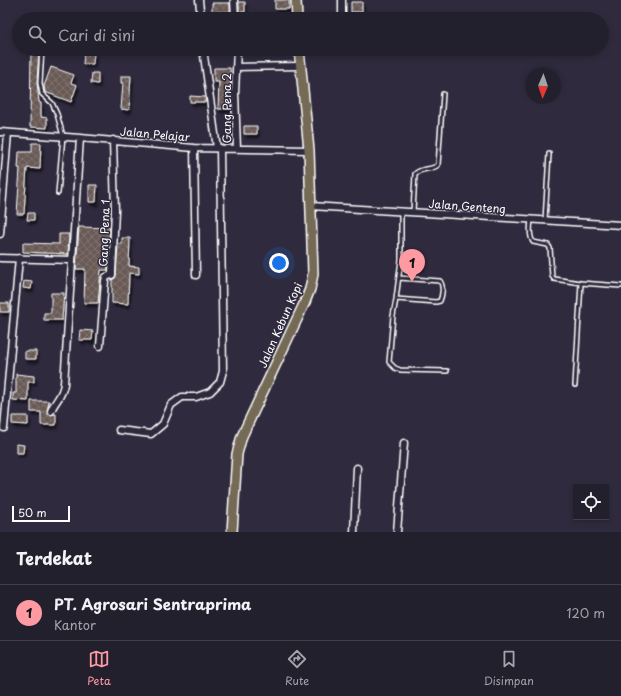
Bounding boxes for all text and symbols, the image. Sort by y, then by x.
search box [12,12,609,56]
icon: search [26,23,48,45]
text: Cari di sini [58,23,135,46]
north arrow [525,68,561,104]
street label: Gang Pena 2 [218,73,235,143]
street label: Jalan Pelajar [119,122,191,146]
street label: Jalan Genteng [428,195,506,217]
street label: Gang Pena 1 [94,199,114,267]
pin: 1 [399,249,425,282]
your location [269,253,289,273]
street label: Jalan Kebun Kopi [254,280,306,370]
map controls [573,484,609,520]
button: locate [573,484,609,520]
scale bar [12,504,70,523]
text: 50 m [18,504,47,521]
text: Terdekat [16,545,92,571]
text: PT. Agrosari Sentraprima [54,592,252,615]
text: 1 [26,603,32,622]
text: 120 m [566,603,605,622]
text: Kantor [54,615,96,634]
tab: Peta [87,648,111,689]
tab: Rute [285,648,309,689]
tab: Disimpan [484,648,534,689]

